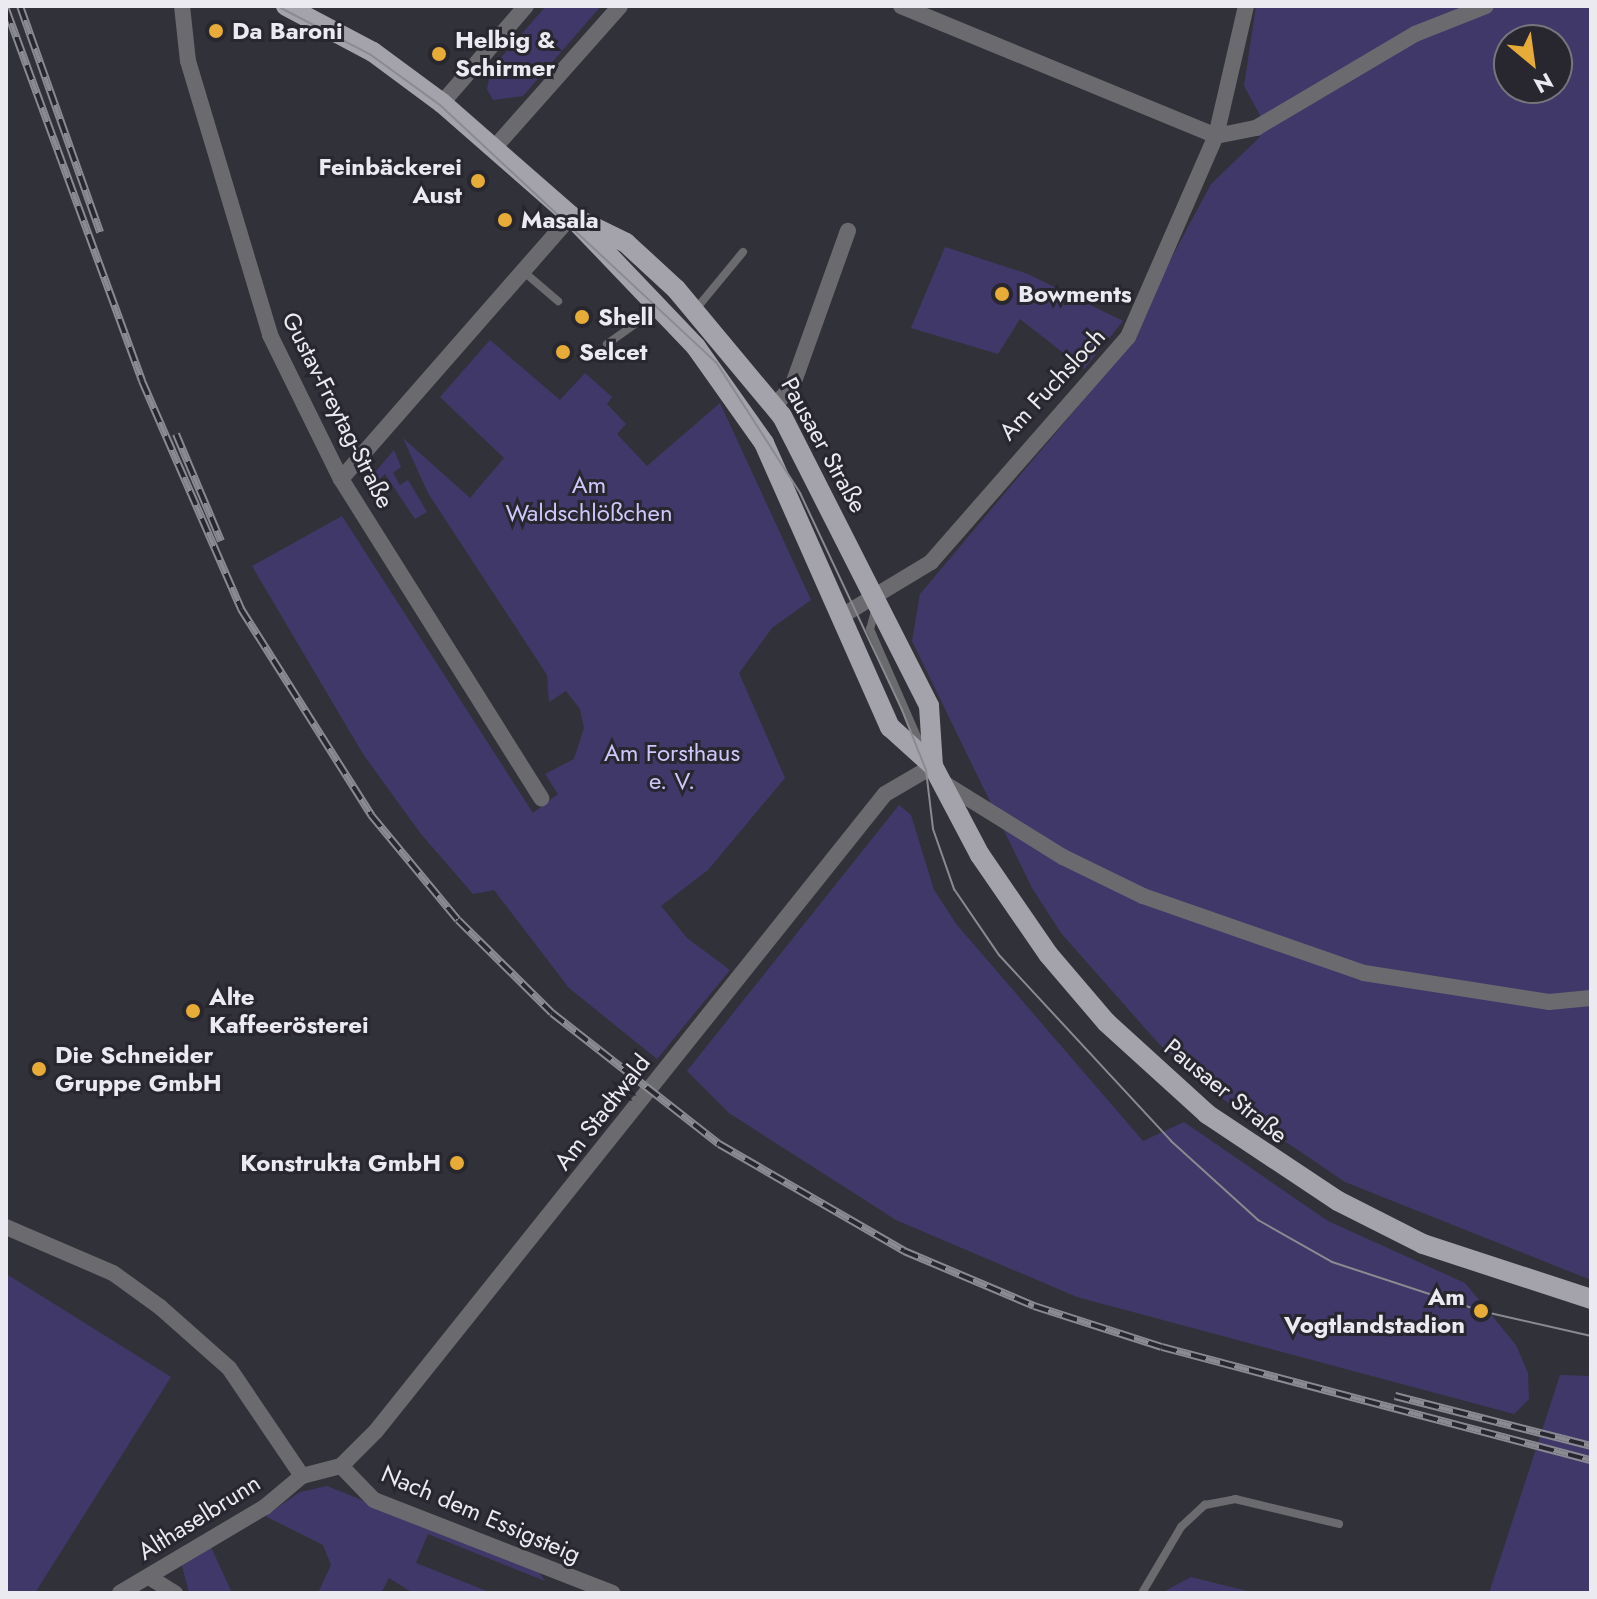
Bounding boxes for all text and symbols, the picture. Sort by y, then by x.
place label: Da Baroni [232,17,343,45]
marker: Da Baroni [207,22,225,40]
north arrow [1493,24,1573,104]
place label: Helbig & Schirmer [455,26,555,82]
marker: Helbig & Schirmer [430,45,448,63]
text: N [1528,65,1559,101]
place label: Feinbäckerei Aust [318,153,462,209]
marker: Feinbäckerei Aust [469,172,487,190]
place label: Masala [521,206,599,234]
marker: Masala [496,211,514,229]
place label: Bowments [1018,280,1132,308]
marker: Bowments [993,285,1011,303]
place label: Shell [598,303,653,331]
street label: Gustav-Freytag-Straße [276,307,400,513]
marker: Shell [573,308,591,326]
street label: Am Fuchsloch [993,322,1111,446]
place label: Selcet [579,338,647,366]
marker: Selcet [554,343,572,361]
street label: Pausaer Straße [775,372,873,518]
park label: Am Waldschlößchen [505,471,673,527]
park label: Am Forsthaus e. V. [604,739,740,795]
place label: Alte Kaffeerösterei [209,983,369,1039]
marker: Alte Kaffeerösterei [184,1002,202,1020]
street label: Pausaer Straße [1159,1033,1293,1149]
place label: Die Schneider Gruppe GmbH [55,1041,222,1097]
street label: Am Stadtwald [548,1048,656,1176]
marker: Die Schneider Gruppe GmbH [30,1060,48,1078]
place label: Konstrukta GmbH [240,1149,441,1177]
marker: Konstrukta GmbH [448,1154,466,1172]
place label: Am Vogtlandstadion [1284,1283,1465,1339]
marker: Am Vogtlandstadion [1472,1302,1490,1320]
street label: Nach dem Essigsteig [377,1459,585,1569]
street label: Althaselbrunn [133,1468,265,1566]

